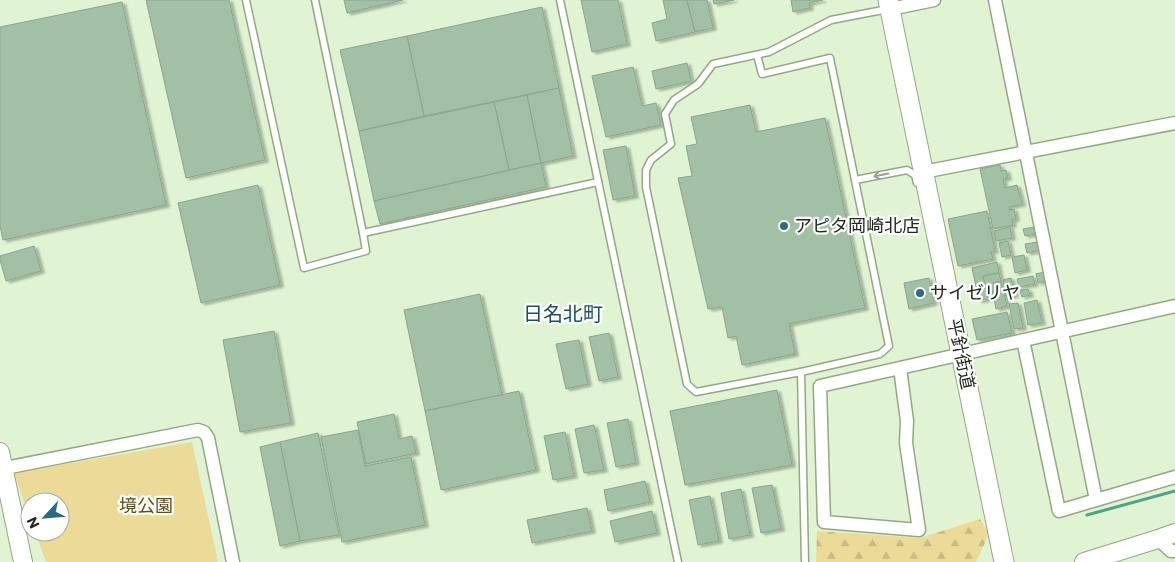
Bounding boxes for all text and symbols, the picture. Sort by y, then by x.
one-way arrow [873,170,889,180]
place label: アピタ岡崎北店 [794,214,920,236]
marker: アピタ岡崎北店 [778,220,790,232]
place label: サイゼリヤ [930,281,1020,303]
marker: サイゼリヤ [914,287,926,299]
district label: 日名北町 [523,301,603,325]
street label: 平針街道 [944,316,980,391]
north arrow [20,492,70,542]
park label: 境公園 [119,494,173,516]
text: N [23,514,43,531]

